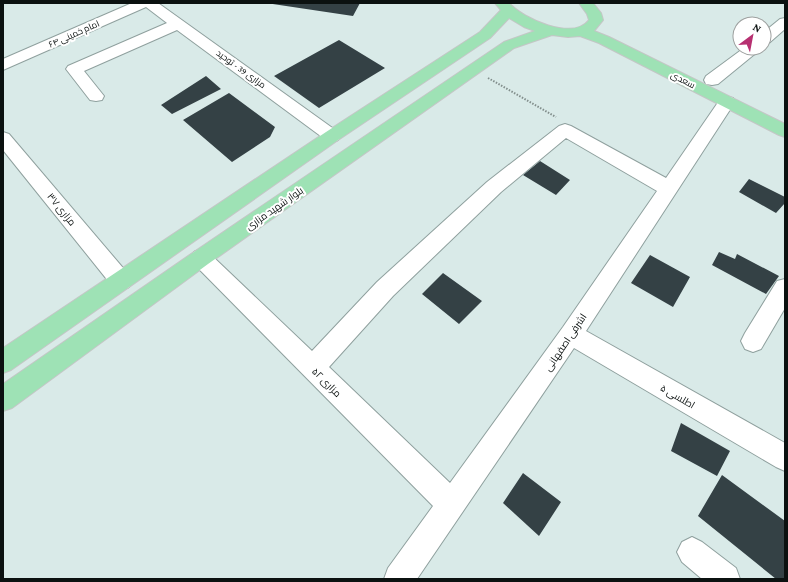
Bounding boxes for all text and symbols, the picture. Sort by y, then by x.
north arrow [732,16,772,56]
street label: امام خمینی ۶۴ [47,18,101,51]
text: N [751,20,764,35]
street label: مزاری 39 - توحید [214,48,268,90]
street label: سعدی [669,70,697,90]
street label: بلوار شهید مزاری [244,185,306,233]
street label: مزاری ۳۷ [44,191,78,228]
street label: اشرفی اصفهانی [542,311,590,374]
street label: مزاری ۵۲ [309,366,343,400]
street label: اطلسی ۵ [658,382,697,412]

